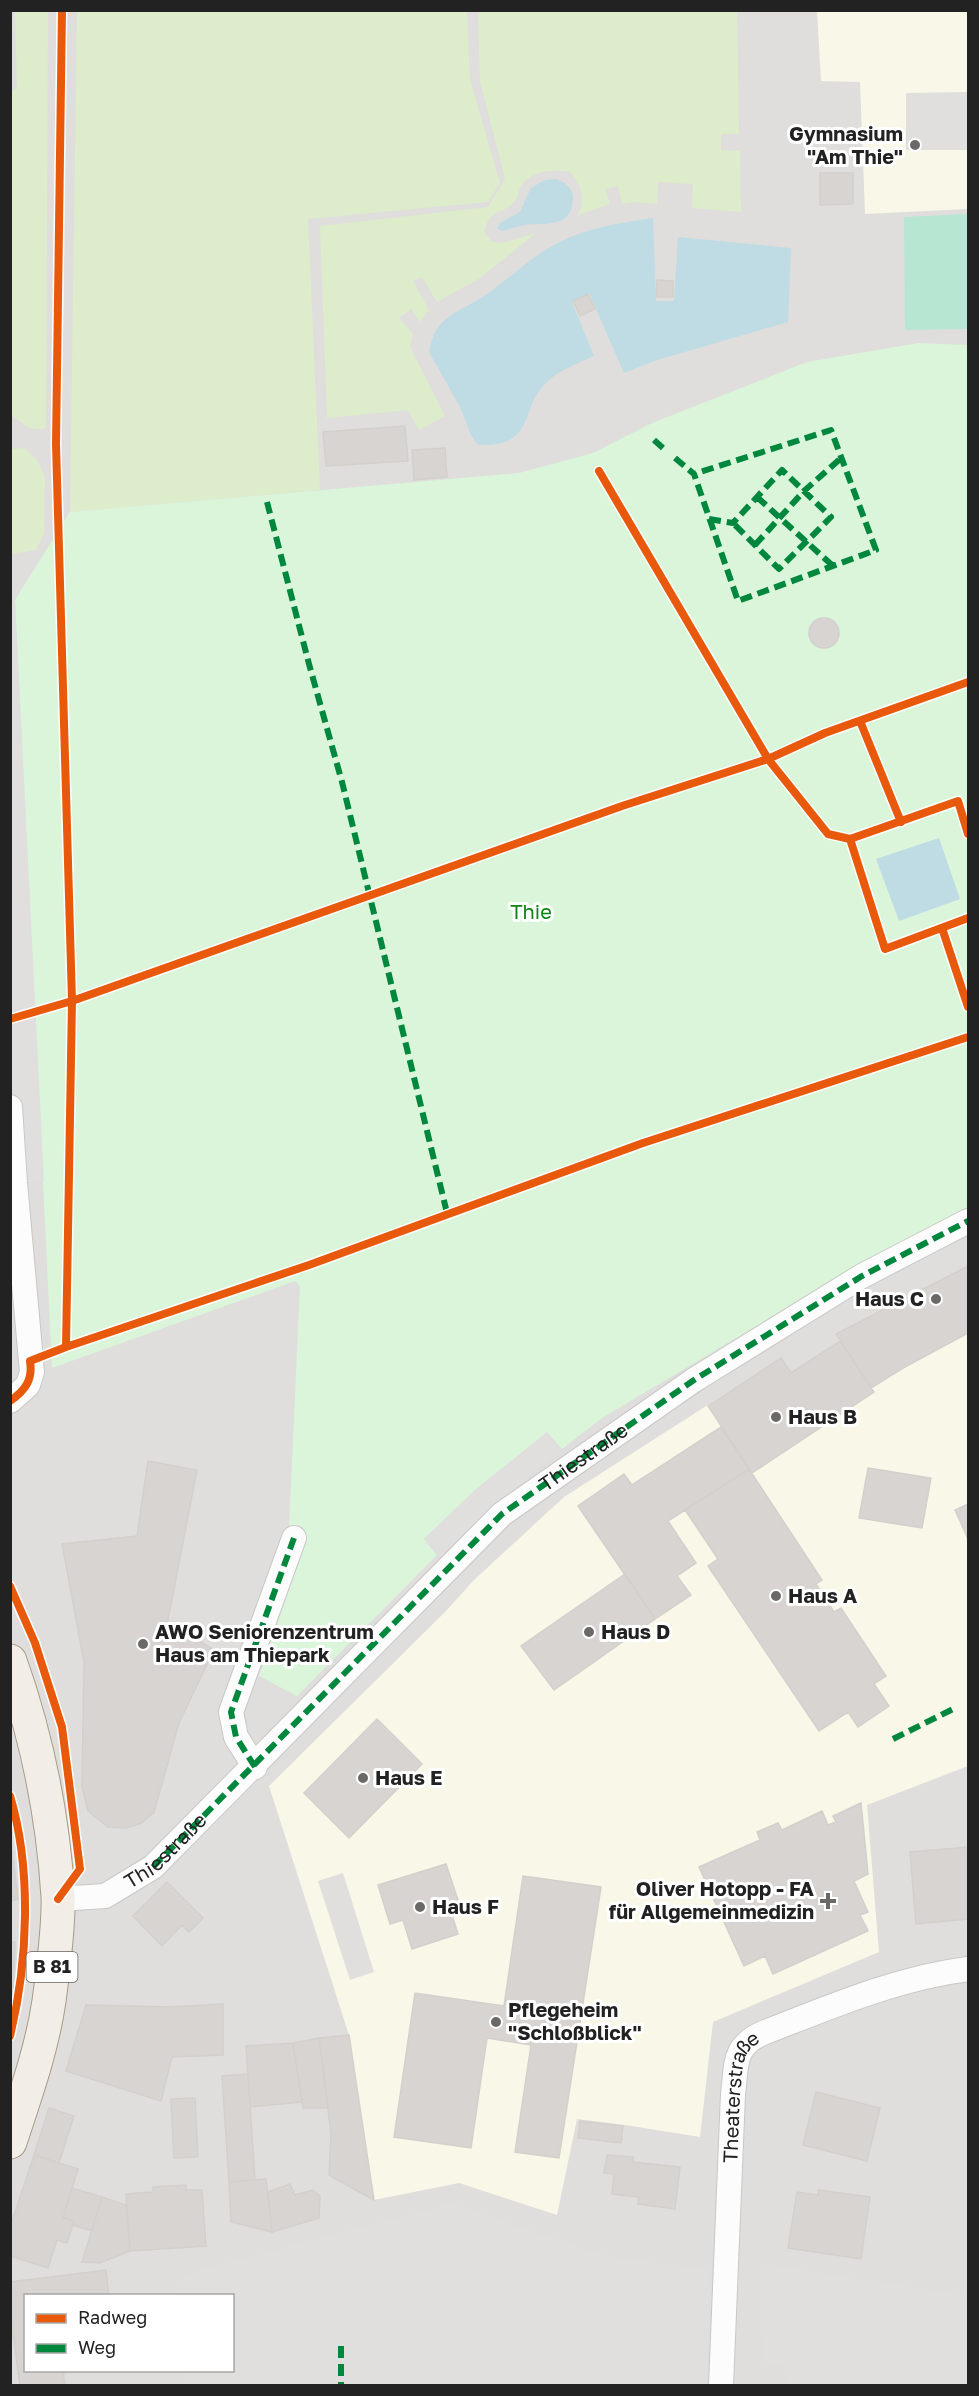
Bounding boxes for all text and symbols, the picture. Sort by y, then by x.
place label: Gymnasium "Am Thie" [789,121,903,168]
marker: Gymnasium "Am Thie" [908,138,922,152]
park label: Thie [510,899,552,923]
place label: Haus C [855,1286,924,1310]
marker: Haus C [929,1292,943,1306]
place label: Haus B [788,1404,857,1428]
marker: Haus B [769,1410,783,1424]
street label: Thiestraße [534,1417,632,1495]
place label: Haus A [788,1583,857,1607]
marker: Haus A [769,1589,783,1603]
place label: AWO Seniorenzentrum Haus am Thiepark [155,1619,374,1666]
place label: Haus D [601,1619,670,1643]
marker: Haus D [582,1625,596,1639]
marker: AWO Seniorenzentrum Haus am Thiepark [136,1637,150,1651]
place label: Haus E [375,1765,442,1789]
marker: Haus E [356,1771,370,1785]
street label: Thiestraße [119,1807,211,1893]
place label: Oliver Hotopp - FA für Allgemeinmedizin [609,1876,814,1923]
marker: Oliver Hotopp - FA für Allgemeinmedizin [819,1892,837,1910]
place label: Haus F [432,1894,499,1918]
marker: Haus F [413,1900,427,1914]
road number: B 81 [26,1952,78,1982]
place label: Pflegeheim "Schloßblick" [508,1997,642,2044]
marker: Pflegeheim "Schloßblick" [489,2015,503,2029]
street label: Theaterstraße [717,2025,763,2163]
legend [24,2294,234,2372]
text: Radweg [78,2306,147,2328]
text: Weg [78,2336,116,2358]

